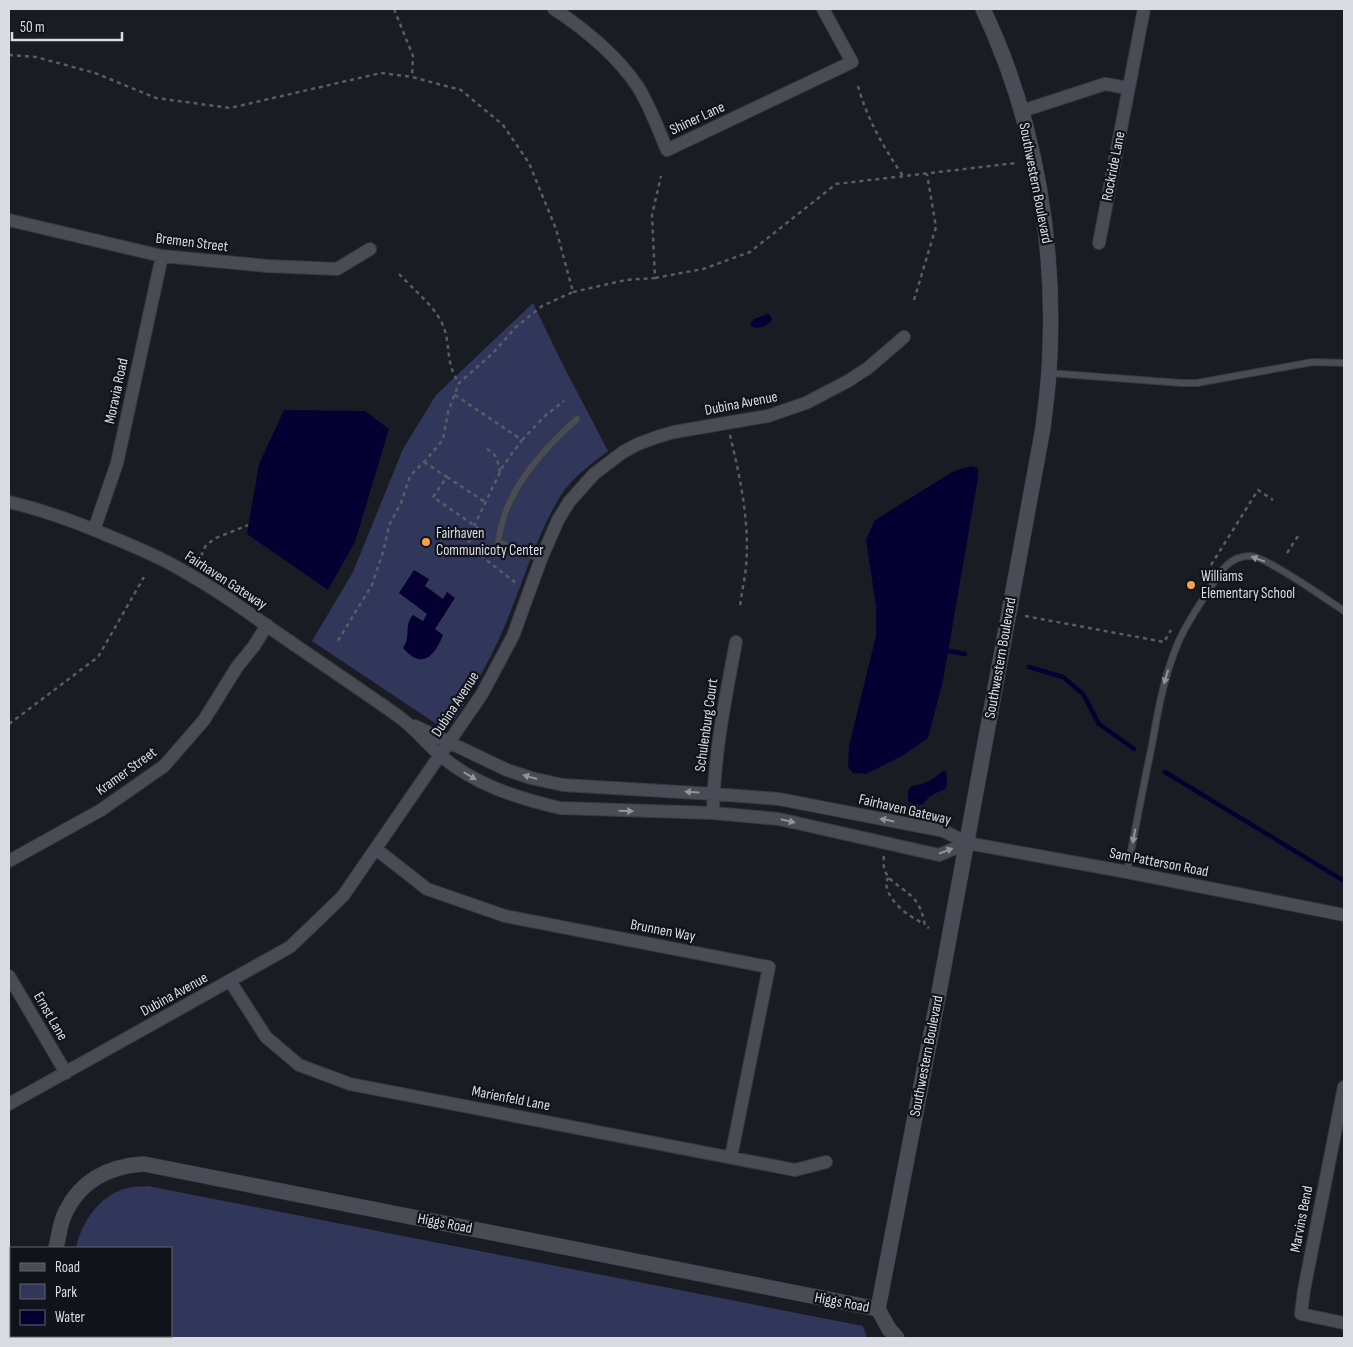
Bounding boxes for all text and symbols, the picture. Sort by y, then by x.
scale bar [12,10,122,42]
text: 50 m [20,18,45,37]
street label: Shiner Lane [667,97,728,139]
street label: Southwestern Boulevard [1014,121,1057,245]
street label: Rockride Lane [1097,130,1130,202]
street label: Bremen Street [155,229,230,256]
street label: Moravia Road [100,357,133,426]
street label: Dubina Avenue [703,387,779,420]
place label: Fairhaven Communicoty Center [436,524,544,560]
marker: Fairhaven Communicoty Center [420,536,432,548]
street label: Fairhaven Gateway [181,547,271,614]
one-way arrow [1250,555,1265,563]
place label: Williams Elementary School [1201,567,1295,603]
marker: Williams Elementary School [1185,579,1197,591]
street label: Southwestern Boulevard [980,596,1021,720]
street label: Dubina Avenue [427,668,484,740]
one-way arrow [1162,669,1169,684]
street label: Schulenburg Court [691,677,722,773]
street label: Kramer Street [92,743,161,800]
one-way arrow [463,771,476,780]
one-way arrow [523,773,538,781]
one-way arrow [683,788,699,796]
street label: Fairhaven Gateway [857,790,953,829]
one-way arrow [619,807,635,815]
one-way arrow [879,816,895,824]
one-way arrow [781,817,796,825]
one-way arrow [1130,828,1138,844]
street label: Sam Patterson Road [1108,844,1210,881]
one-way arrow [939,847,954,855]
street label: Brunnen Way [629,915,697,946]
street label: Dubina Avenue [137,968,211,1021]
street label: Ernst Lane [29,989,72,1044]
street label: Southwestern Boulevard [905,994,948,1118]
street label: Marienfeld Lane [470,1082,552,1115]
street label: Marvins Bend [1286,1184,1317,1254]
street label: Higgs Road [416,1209,474,1238]
legend [10,1247,172,1337]
text: Road [55,1258,80,1277]
text: Park [55,1283,77,1302]
street label: Higgs Road [813,1288,871,1317]
text: Water [55,1308,86,1327]

